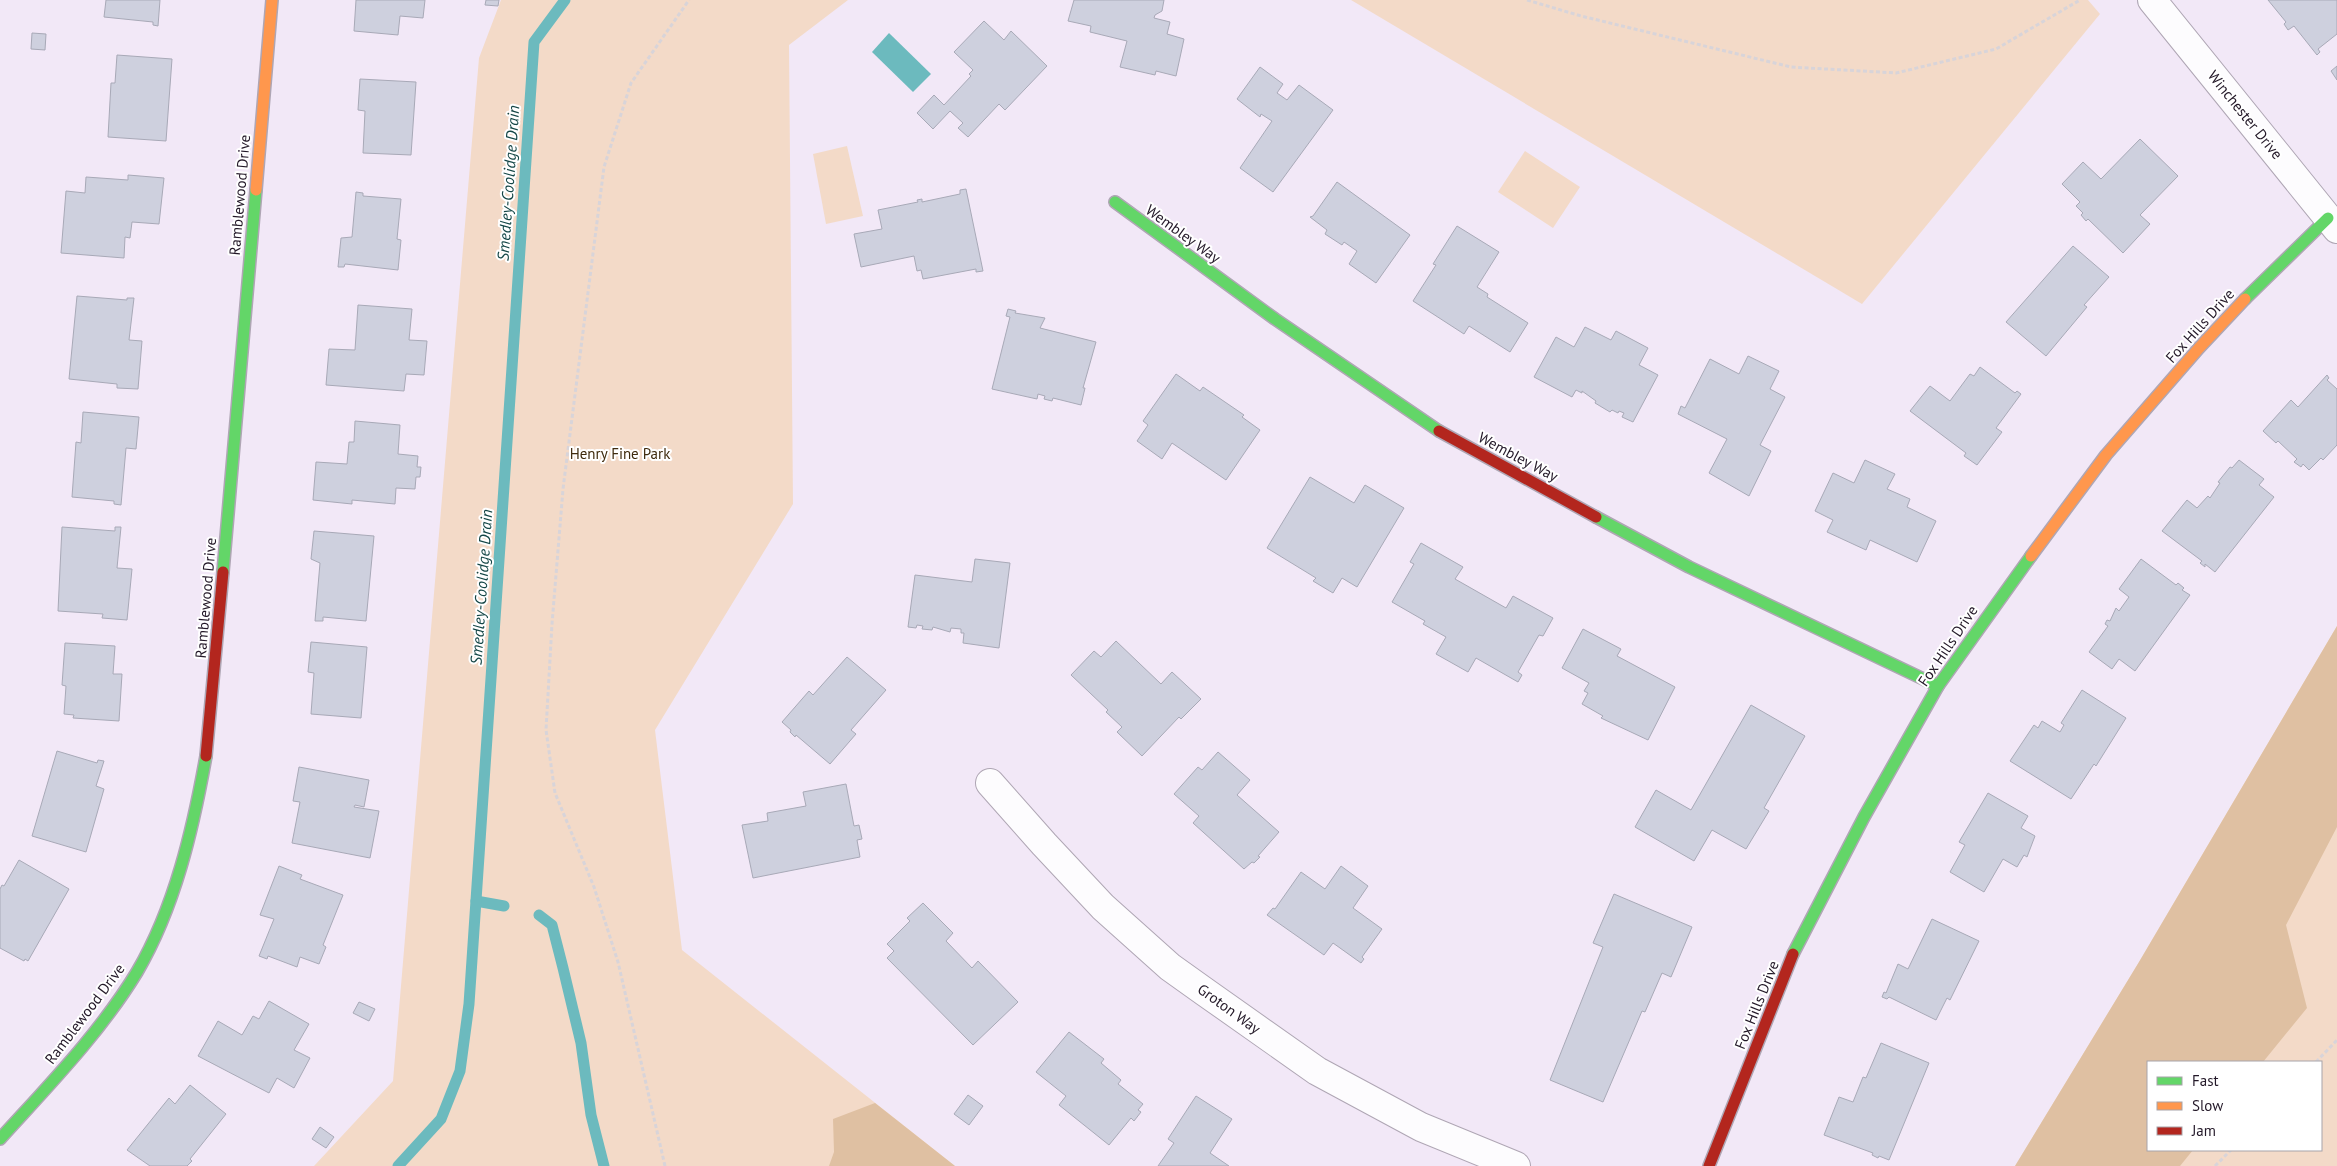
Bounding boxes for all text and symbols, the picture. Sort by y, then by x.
street label: Winchester Drive [2204,66,2287,163]
water label: Smedley-Coolidge Drain [493,105,523,261]
street label: Ramblewood Drive [225,134,254,256]
street label: Wembley Way [1142,200,1224,267]
street label: Fox Hills Drive [2161,285,2238,367]
street label: Wembley Way [1475,428,1561,486]
park label: Henry Fine Park [570,444,671,463]
water label: Smedley-Coolidge Drain [466,509,496,665]
street label: Ramblewood Drive [191,537,220,659]
street label: Fox Hills Drive [1914,602,1982,690]
street label: Fox Hills Drive [1730,958,1783,1052]
street label: Ramblewood Drive [41,960,129,1068]
street label: Groton Way [1194,979,1265,1038]
legend [2147,1061,2322,1151]
text: Fast [2192,1071,2219,1090]
text: Slow [2192,1096,2223,1115]
text: Jam [2191,1121,2216,1140]

